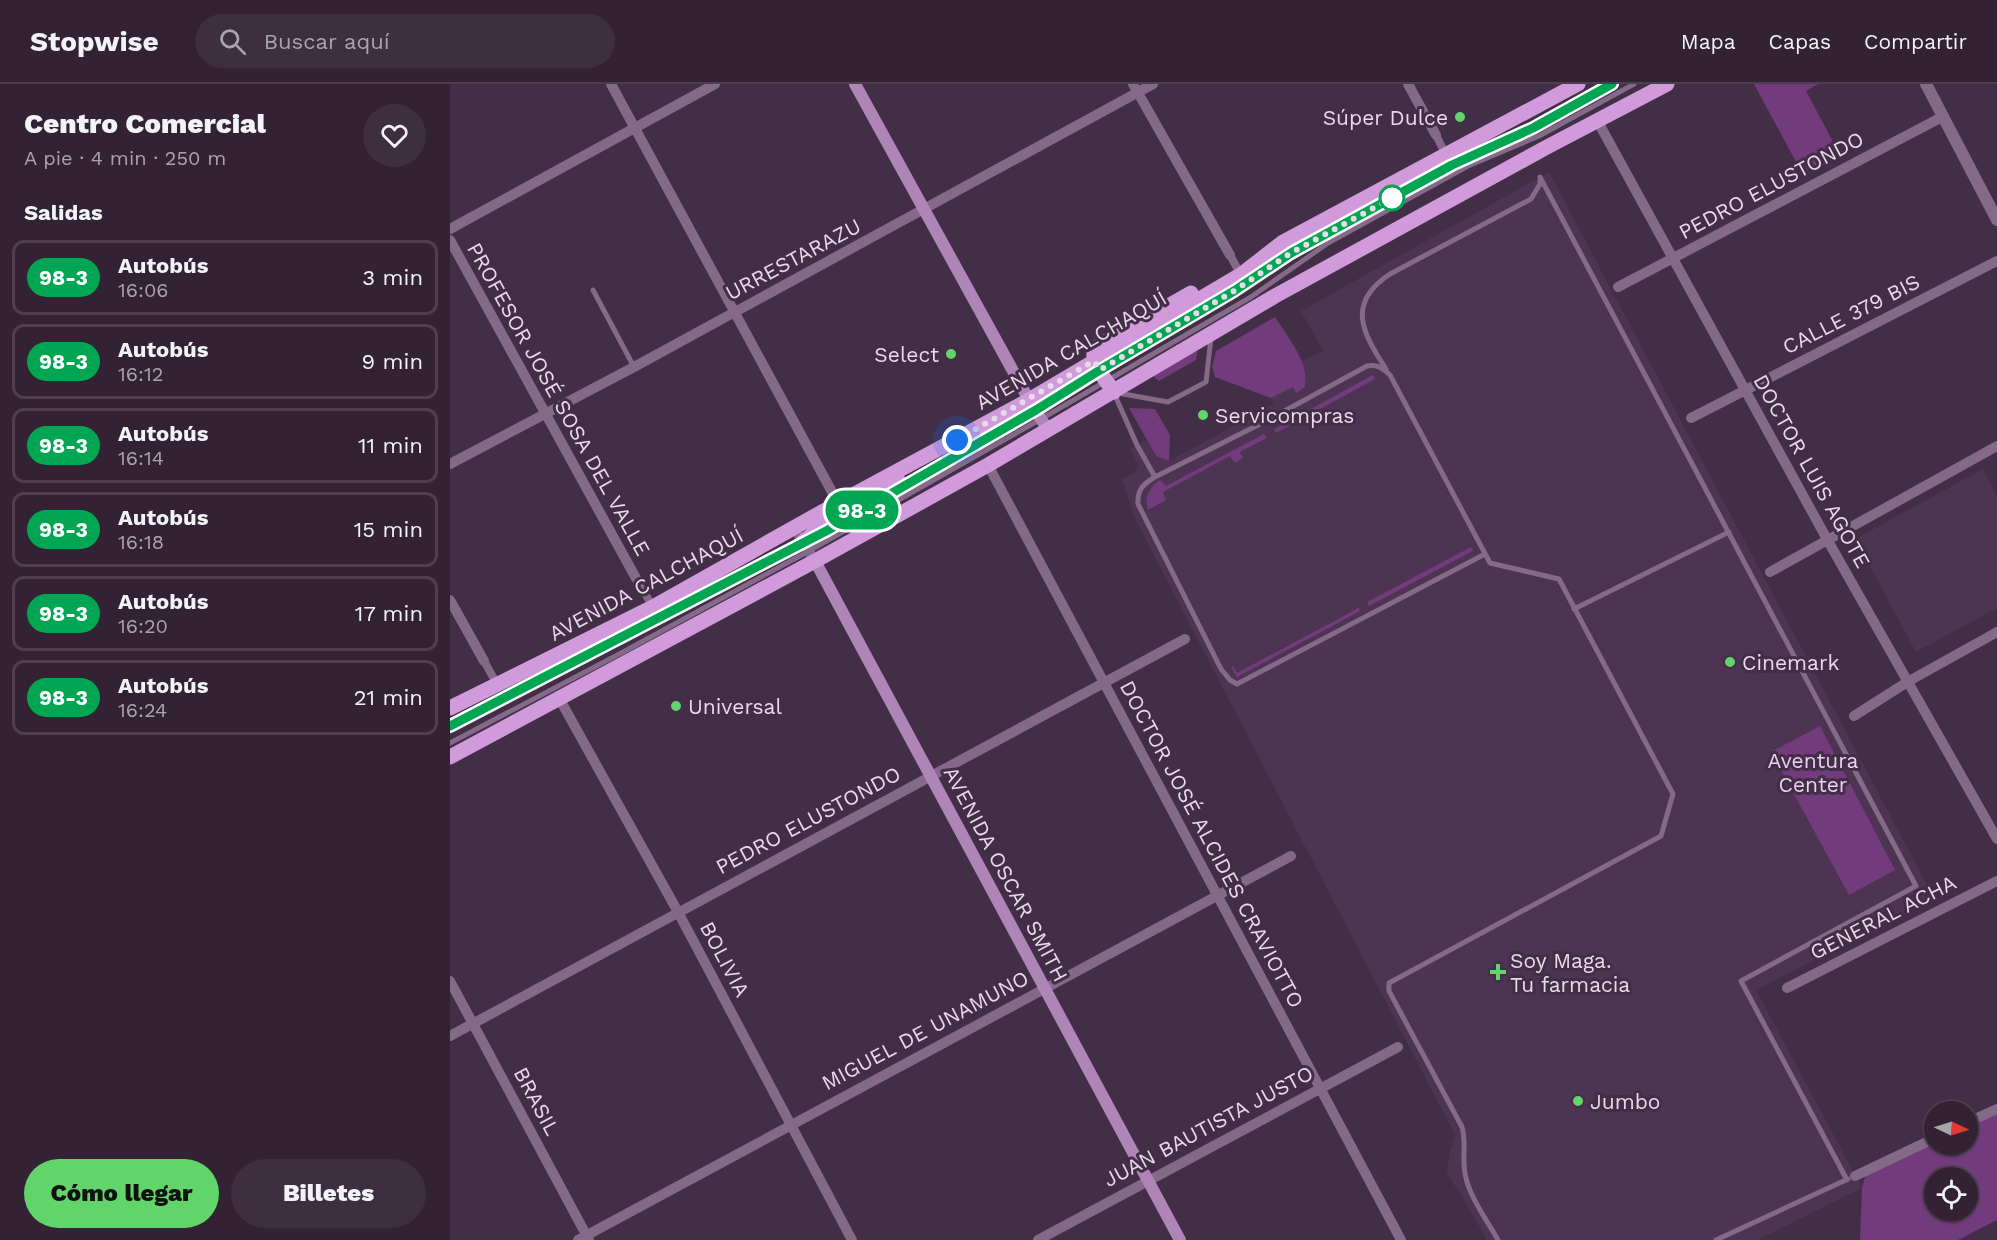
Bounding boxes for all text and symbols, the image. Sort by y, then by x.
search box [195,14,615,68]
text: Stopwise [30,25,159,58]
icon: search [216,25,249,58]
text: Buscar aquí [264,29,390,54]
text: Mapa [1681,29,1736,54]
text: Capas [1769,29,1831,54]
text: Compartir [1864,29,1967,54]
button: heart [363,104,426,167]
place label: Súper Dulce [1323,105,1448,130]
text: Centro Comercial [24,107,266,140]
marker: Súper Dulce [1453,110,1467,124]
street label: PEDRO ELUSTONDO [1674,126,1868,244]
text: A pie · 4 min · 250 m [24,146,226,170]
unlabelled marker [1379,185,1405,211]
text: Salidas [24,200,103,225]
street label: URRESTARAZU [721,213,865,305]
street label: PROFESOR JOSÉ SOSA DEL VALLE [462,238,656,560]
text: Autobús [118,253,208,278]
text: 98-3 [39,265,88,290]
text: 3 min [362,265,423,290]
street label: CALLE 379 BIS [1778,269,1924,359]
text: 16:06 [118,278,169,302]
street label: AVENIDA CALCHAQUÍ [971,285,1171,415]
text: Autobús [118,337,208,362]
place label: Select [874,342,939,367]
marker: Select [944,347,958,361]
text: 98-3 [39,349,88,374]
text: 9 min [361,349,423,374]
text: 16:12 [118,362,163,386]
street label: DOCTOR LUIS AGOTE [1748,370,1876,572]
place label: Servicompras [1215,403,1354,428]
marker: Servicompras [1196,408,1210,422]
text: Autobús [118,421,208,446]
your location [942,425,972,455]
text: 98-3 [39,433,88,458]
text: 11 min [358,433,423,458]
text: 16:14 [118,446,164,470]
line badge: 98-3 [820,490,904,530]
text: 98-3 [837,498,887,523]
text: Autobús [118,505,208,530]
text: 98-3 [39,517,88,542]
text: 15 min [354,517,423,542]
street label: AVENIDA CALCHAQUÍ [545,522,747,646]
text: 16:18 [118,530,164,554]
text: Autobús [118,589,208,614]
text: 98-3 [39,601,88,626]
text: 17 min [355,601,423,626]
text: 16:20 [118,614,168,638]
place label: Cinemark [1742,650,1840,675]
marker: Cinemark [1723,655,1737,669]
text: Autobús [118,673,208,698]
street label: DOCTOR JOSÉ ALCIDES CRAVIOTTO [1115,676,1309,1012]
text: 98-3 [39,685,88,710]
text: 21 min [354,685,423,710]
place label: Universal [688,694,782,719]
text: 16:24 [118,698,167,722]
marker: Universal [669,699,683,713]
park label: Aventura Center [1768,748,1859,797]
street label: PEDRO ELUSTONDO [711,761,905,879]
street label: AVENIDA OSCAR SMITH [939,762,1073,986]
street label: GENERAL ACHA [1806,869,1960,965]
street label: BOLIVIA [695,917,755,1001]
place label: Soy Maga. Tu farmacia [1510,948,1630,997]
street label: MIGUEL DE UNAMUNO [817,965,1033,1095]
marker: Soy Maga. Tu farmacia [1491,965,1505,979]
street label: JUAN BAUTISTA JUSTO [1099,1060,1317,1192]
street label: BRASIL [509,1063,565,1139]
place label: Jumbo [1590,1089,1660,1114]
marker: Jumbo [1571,1094,1585,1108]
north arrow [1924,1101,1978,1155]
map controls [1924,1101,1978,1221]
button: Cómo llegar [24,1159,219,1228]
button: Billetes [231,1159,426,1228]
button: locate [1924,1167,1978,1221]

